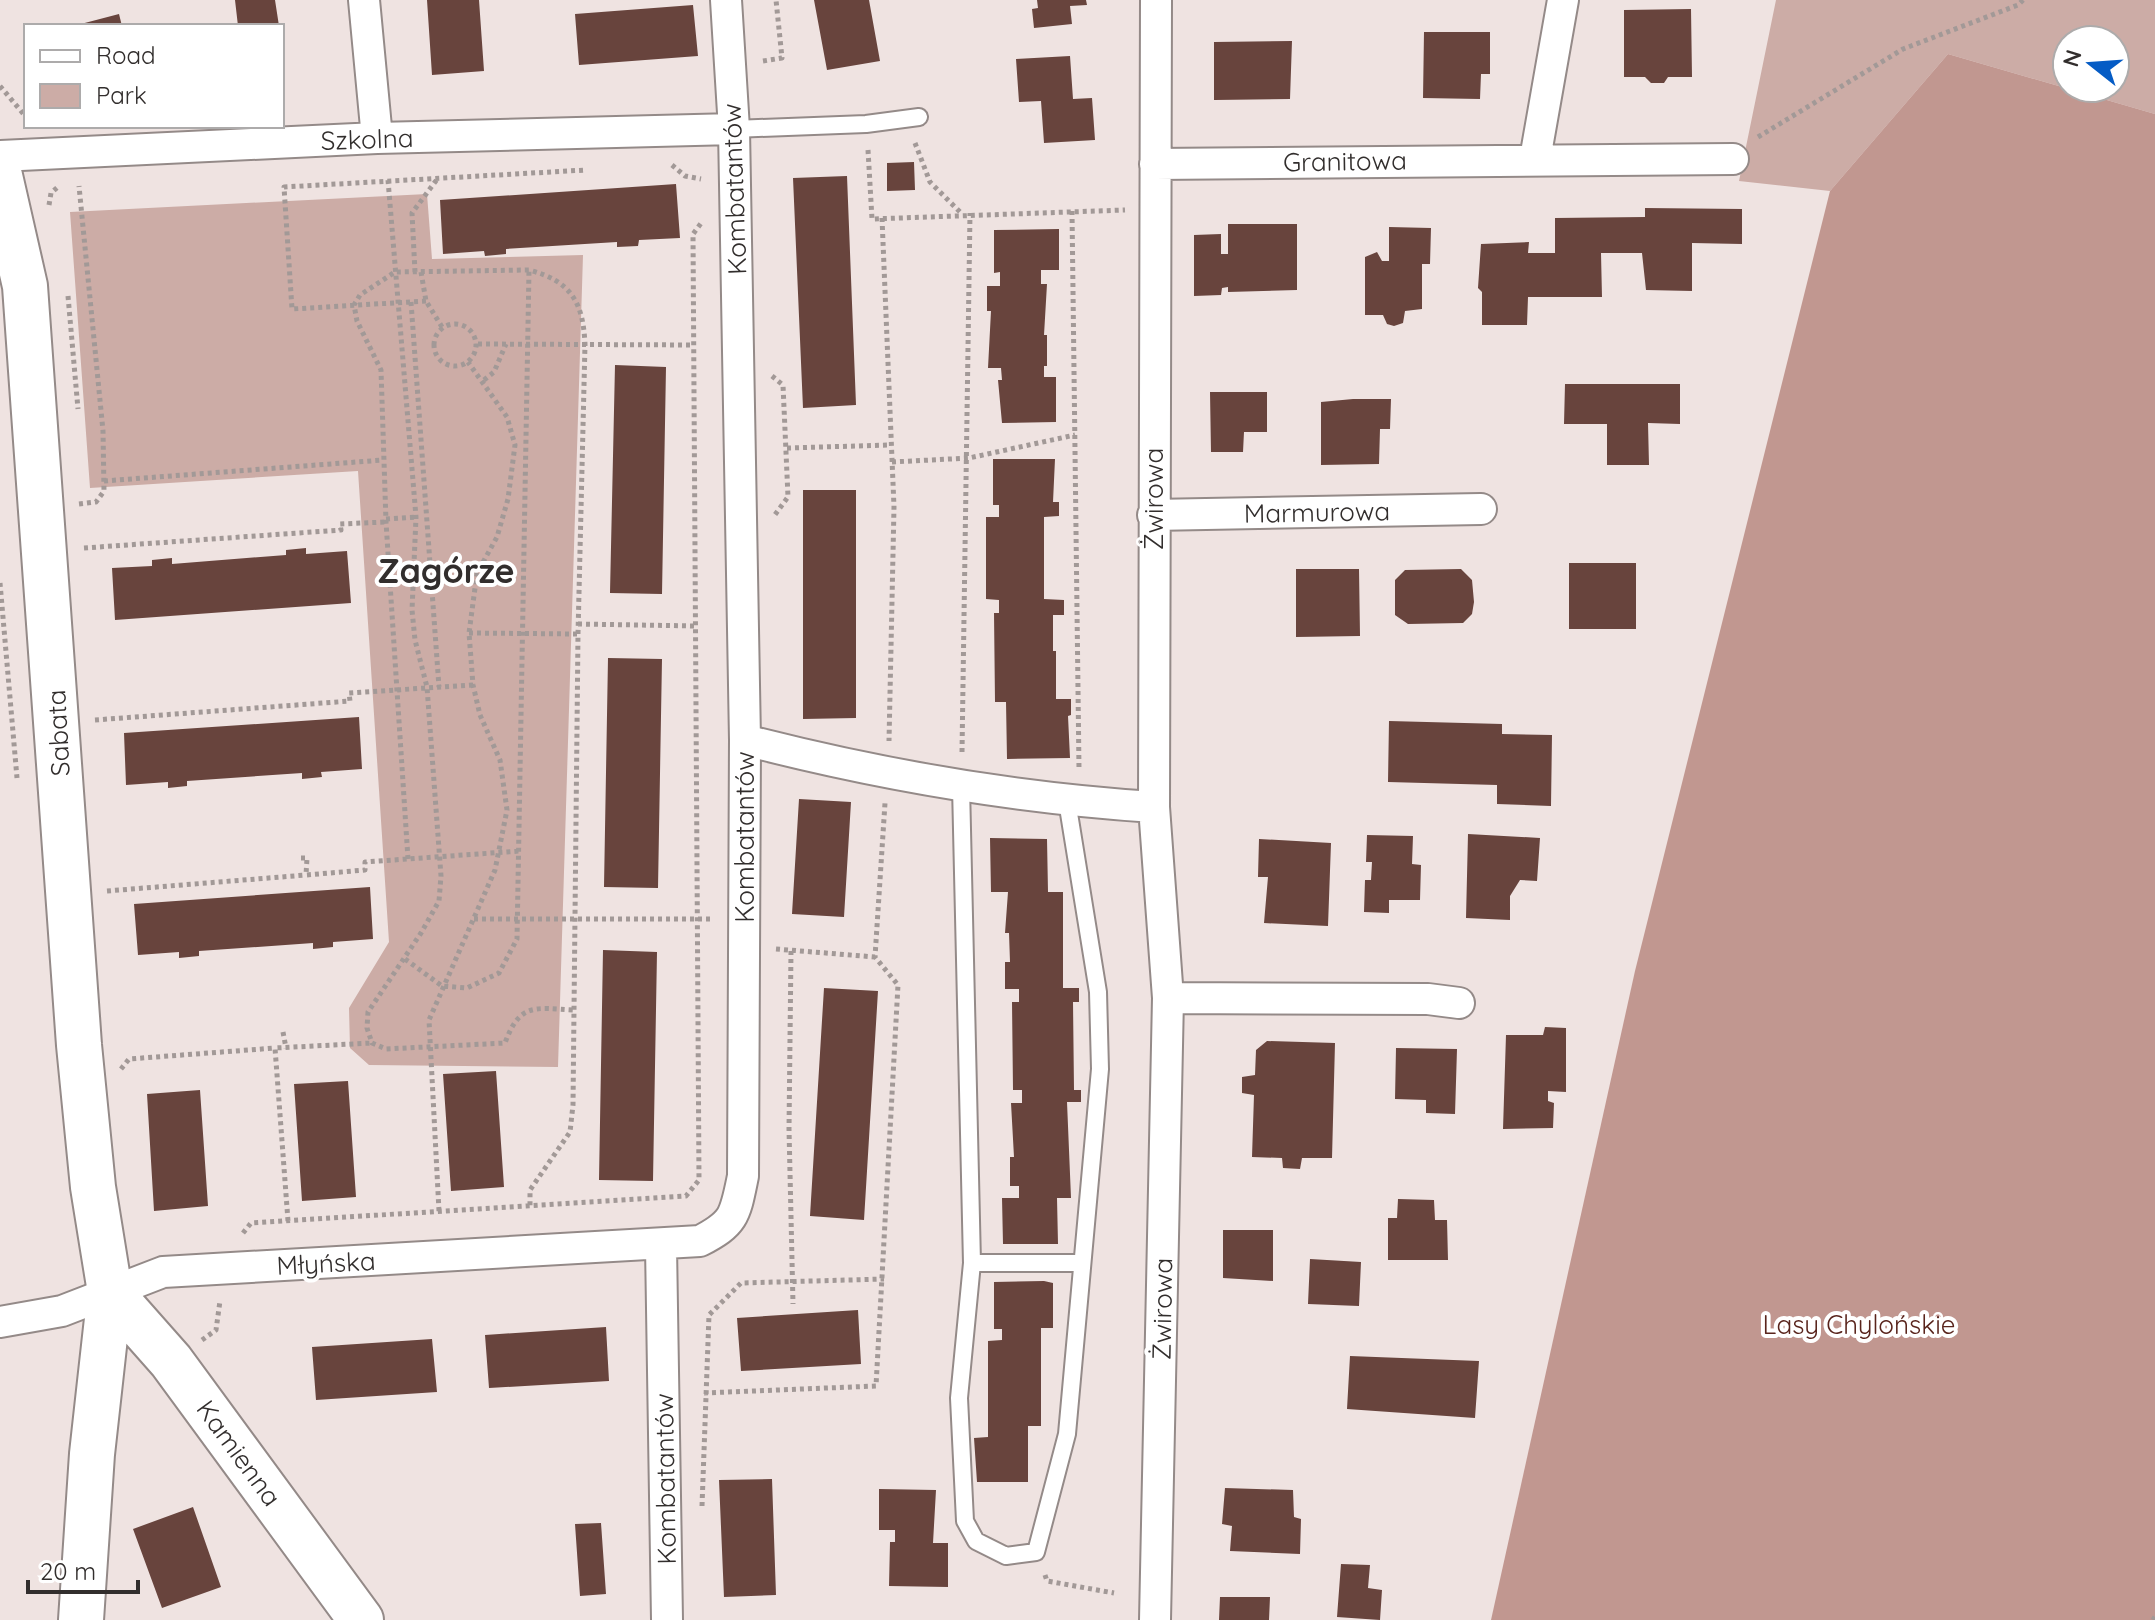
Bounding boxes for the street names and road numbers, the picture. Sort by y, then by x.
street label: Kombatantów [715,103,753,275]
street label: Szkolna [320,121,414,157]
street label: Granitowa [1283,143,1407,179]
street label: Żwirowa [1137,448,1170,550]
street label: Marmurowa [1244,494,1390,530]
street label: Sabata [39,689,77,777]
street label: Kombatantów [728,751,761,923]
street label: Młyńska [276,1244,376,1282]
street label: Żwirowa [1145,1258,1179,1360]
street label: Kombatantów [647,1393,683,1565]
street label: Kamienna [189,1394,289,1512]

